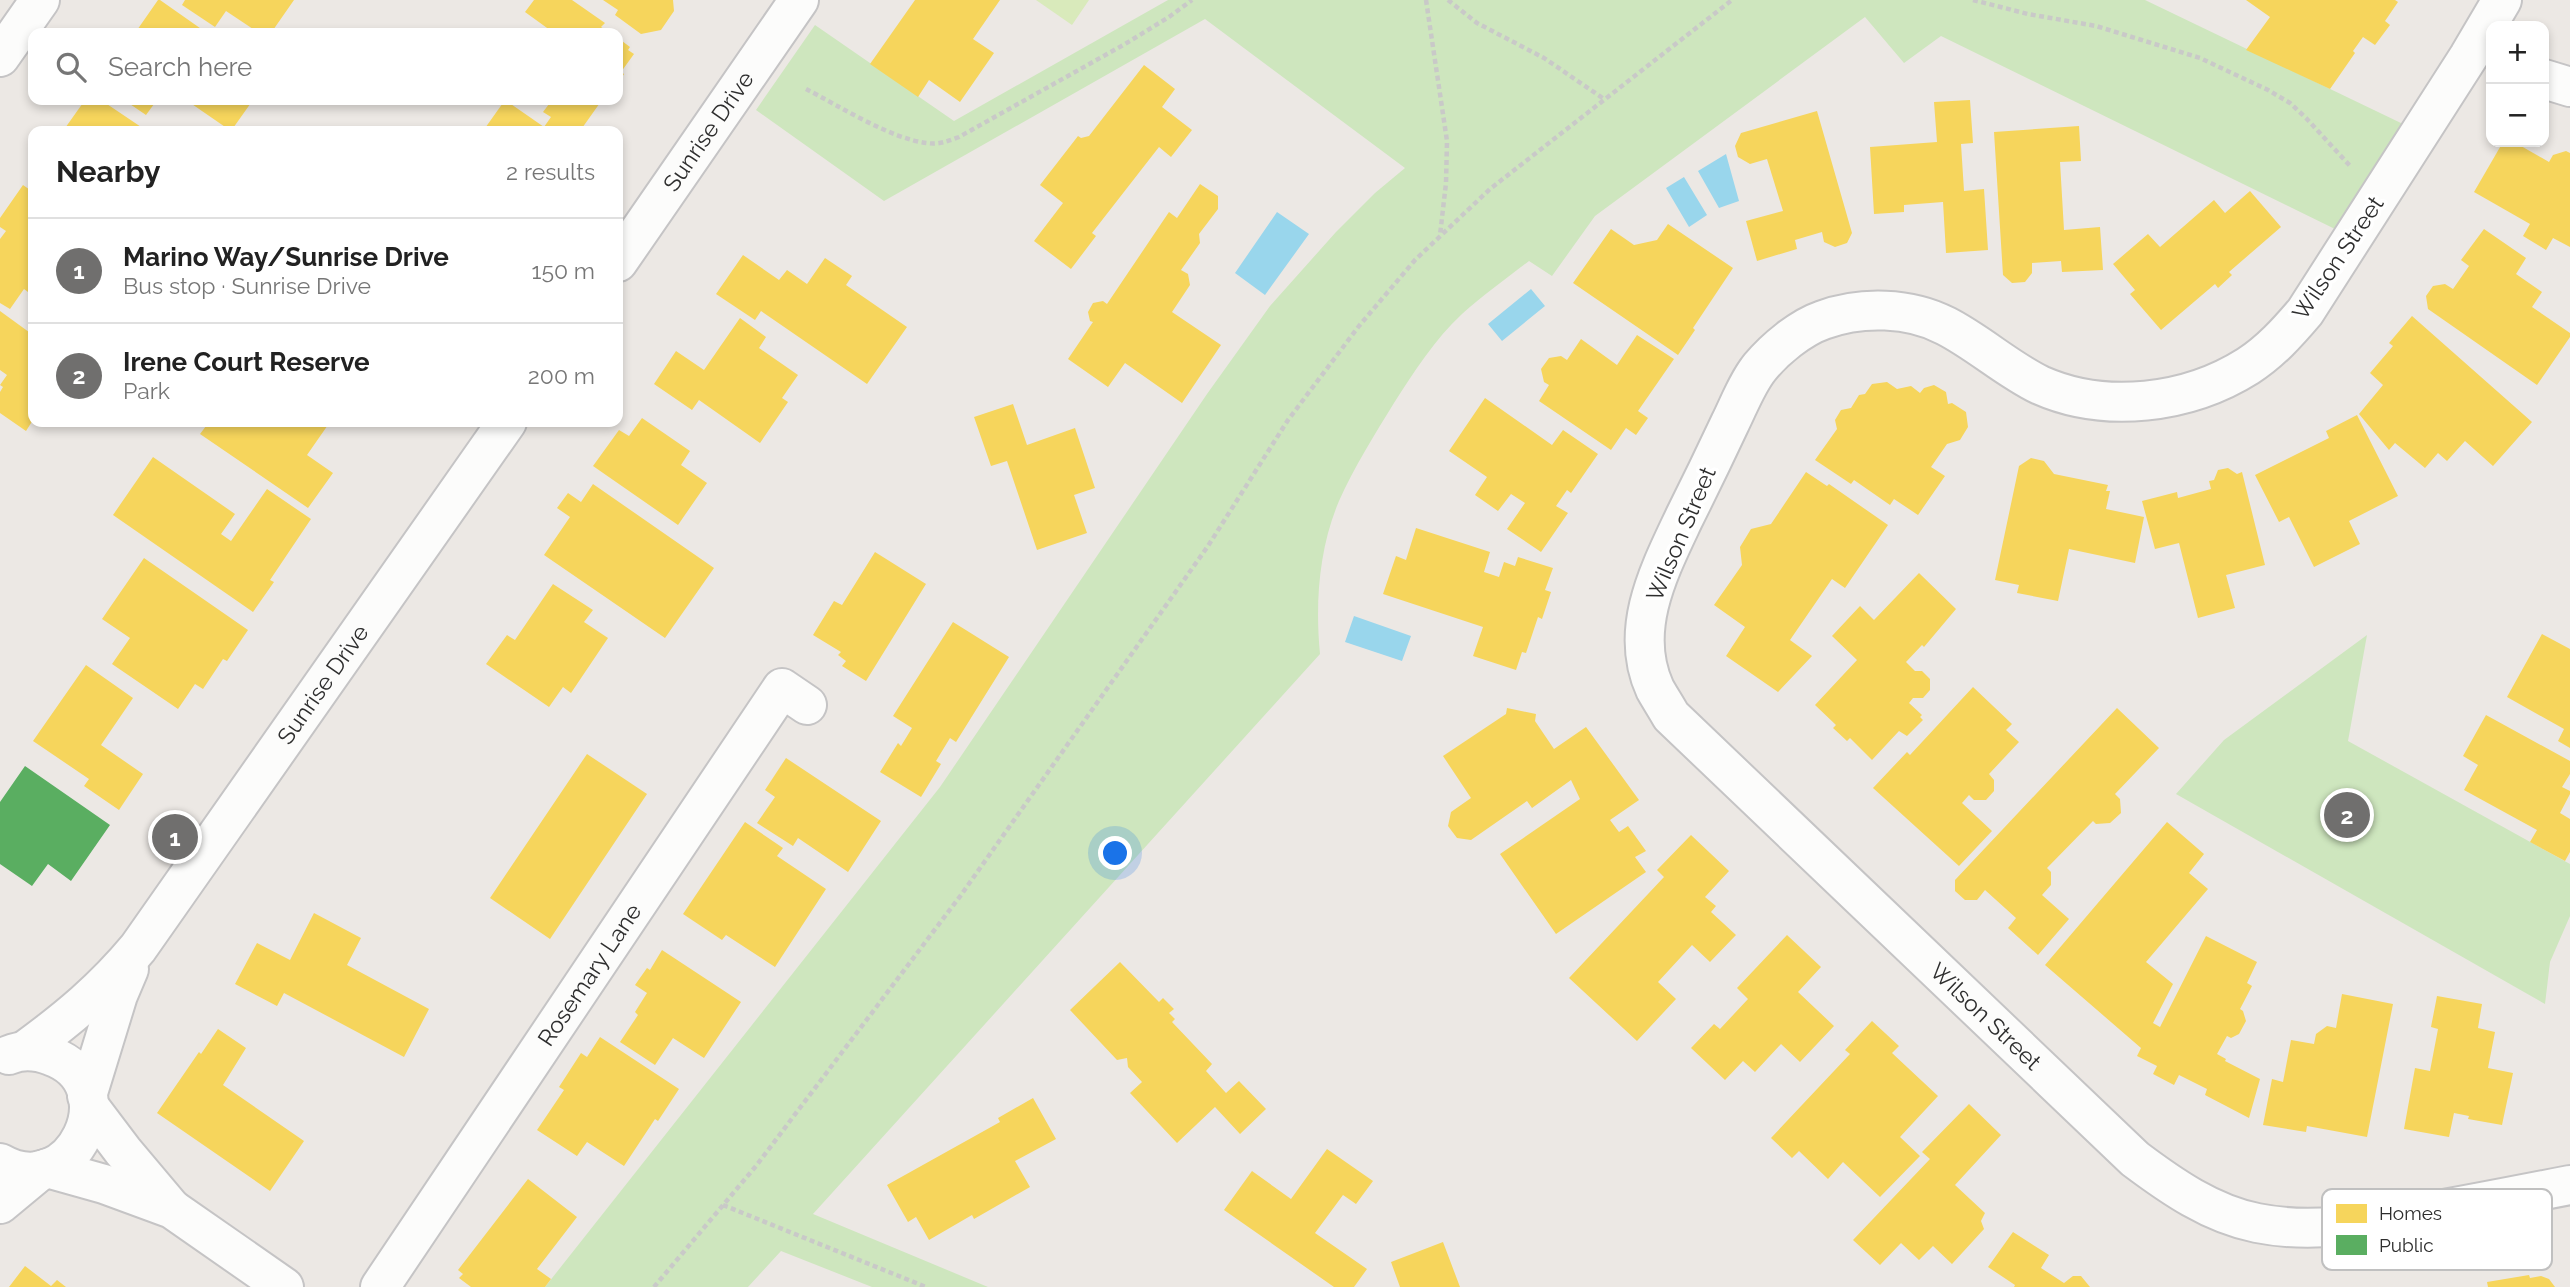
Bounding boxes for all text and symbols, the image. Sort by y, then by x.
map controls [2486,21,2549,147]
button: + [2486,21,2549,84]
search box [28,28,623,105]
icon: search [52,48,90,86]
text: Search here [108,52,252,82]
street label: Sunrise Drive [657,66,759,196]
button: − [2486,84,2549,147]
text: Nearby [56,154,160,189]
text: 2 results [506,158,595,185]
street label: Wilson Street [2286,191,2389,325]
text: Marino Way/Sunrise Drive [123,242,449,272]
text: 1 [73,257,85,284]
text: 150 m [532,257,595,284]
text: Bus stop · Sunrise Drive [123,272,371,299]
text: Irene Court Reserve [123,347,370,377]
text: 2 [73,362,85,389]
text: 200 m [528,362,595,389]
text: Park [123,377,170,404]
street label: Wilson Street [1640,462,1721,605]
street label: Sunrise Drive [271,619,374,749]
pin: 2 [2324,789,2370,841]
pin: 1 [152,811,198,863]
your location [1098,836,1132,870]
street label: Rosemary Lane [532,898,646,1051]
street label: Wilson Street [1925,957,2047,1075]
legend [2322,1189,2552,1270]
text: Homes [2379,1202,2442,1224]
text: Public [2379,1234,2434,1256]

